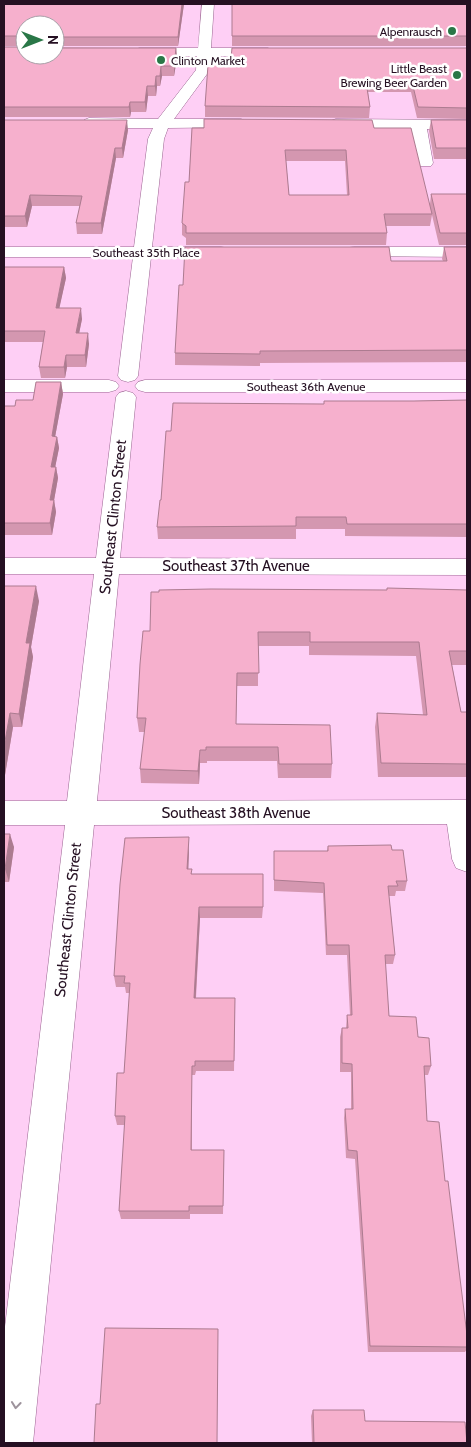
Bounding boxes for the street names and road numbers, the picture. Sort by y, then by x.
street label: Southeast 35th Place [92,245,200,260]
street label: Southeast 36th Avenue [247,379,365,394]
street label: Southeast Clinton Street [96,439,130,595]
street label: Southeast 37th Avenue [162,557,310,575]
street label: Southeast 38th Avenue [162,804,311,822]
street label: Southeast Clinton Street [51,842,85,998]

